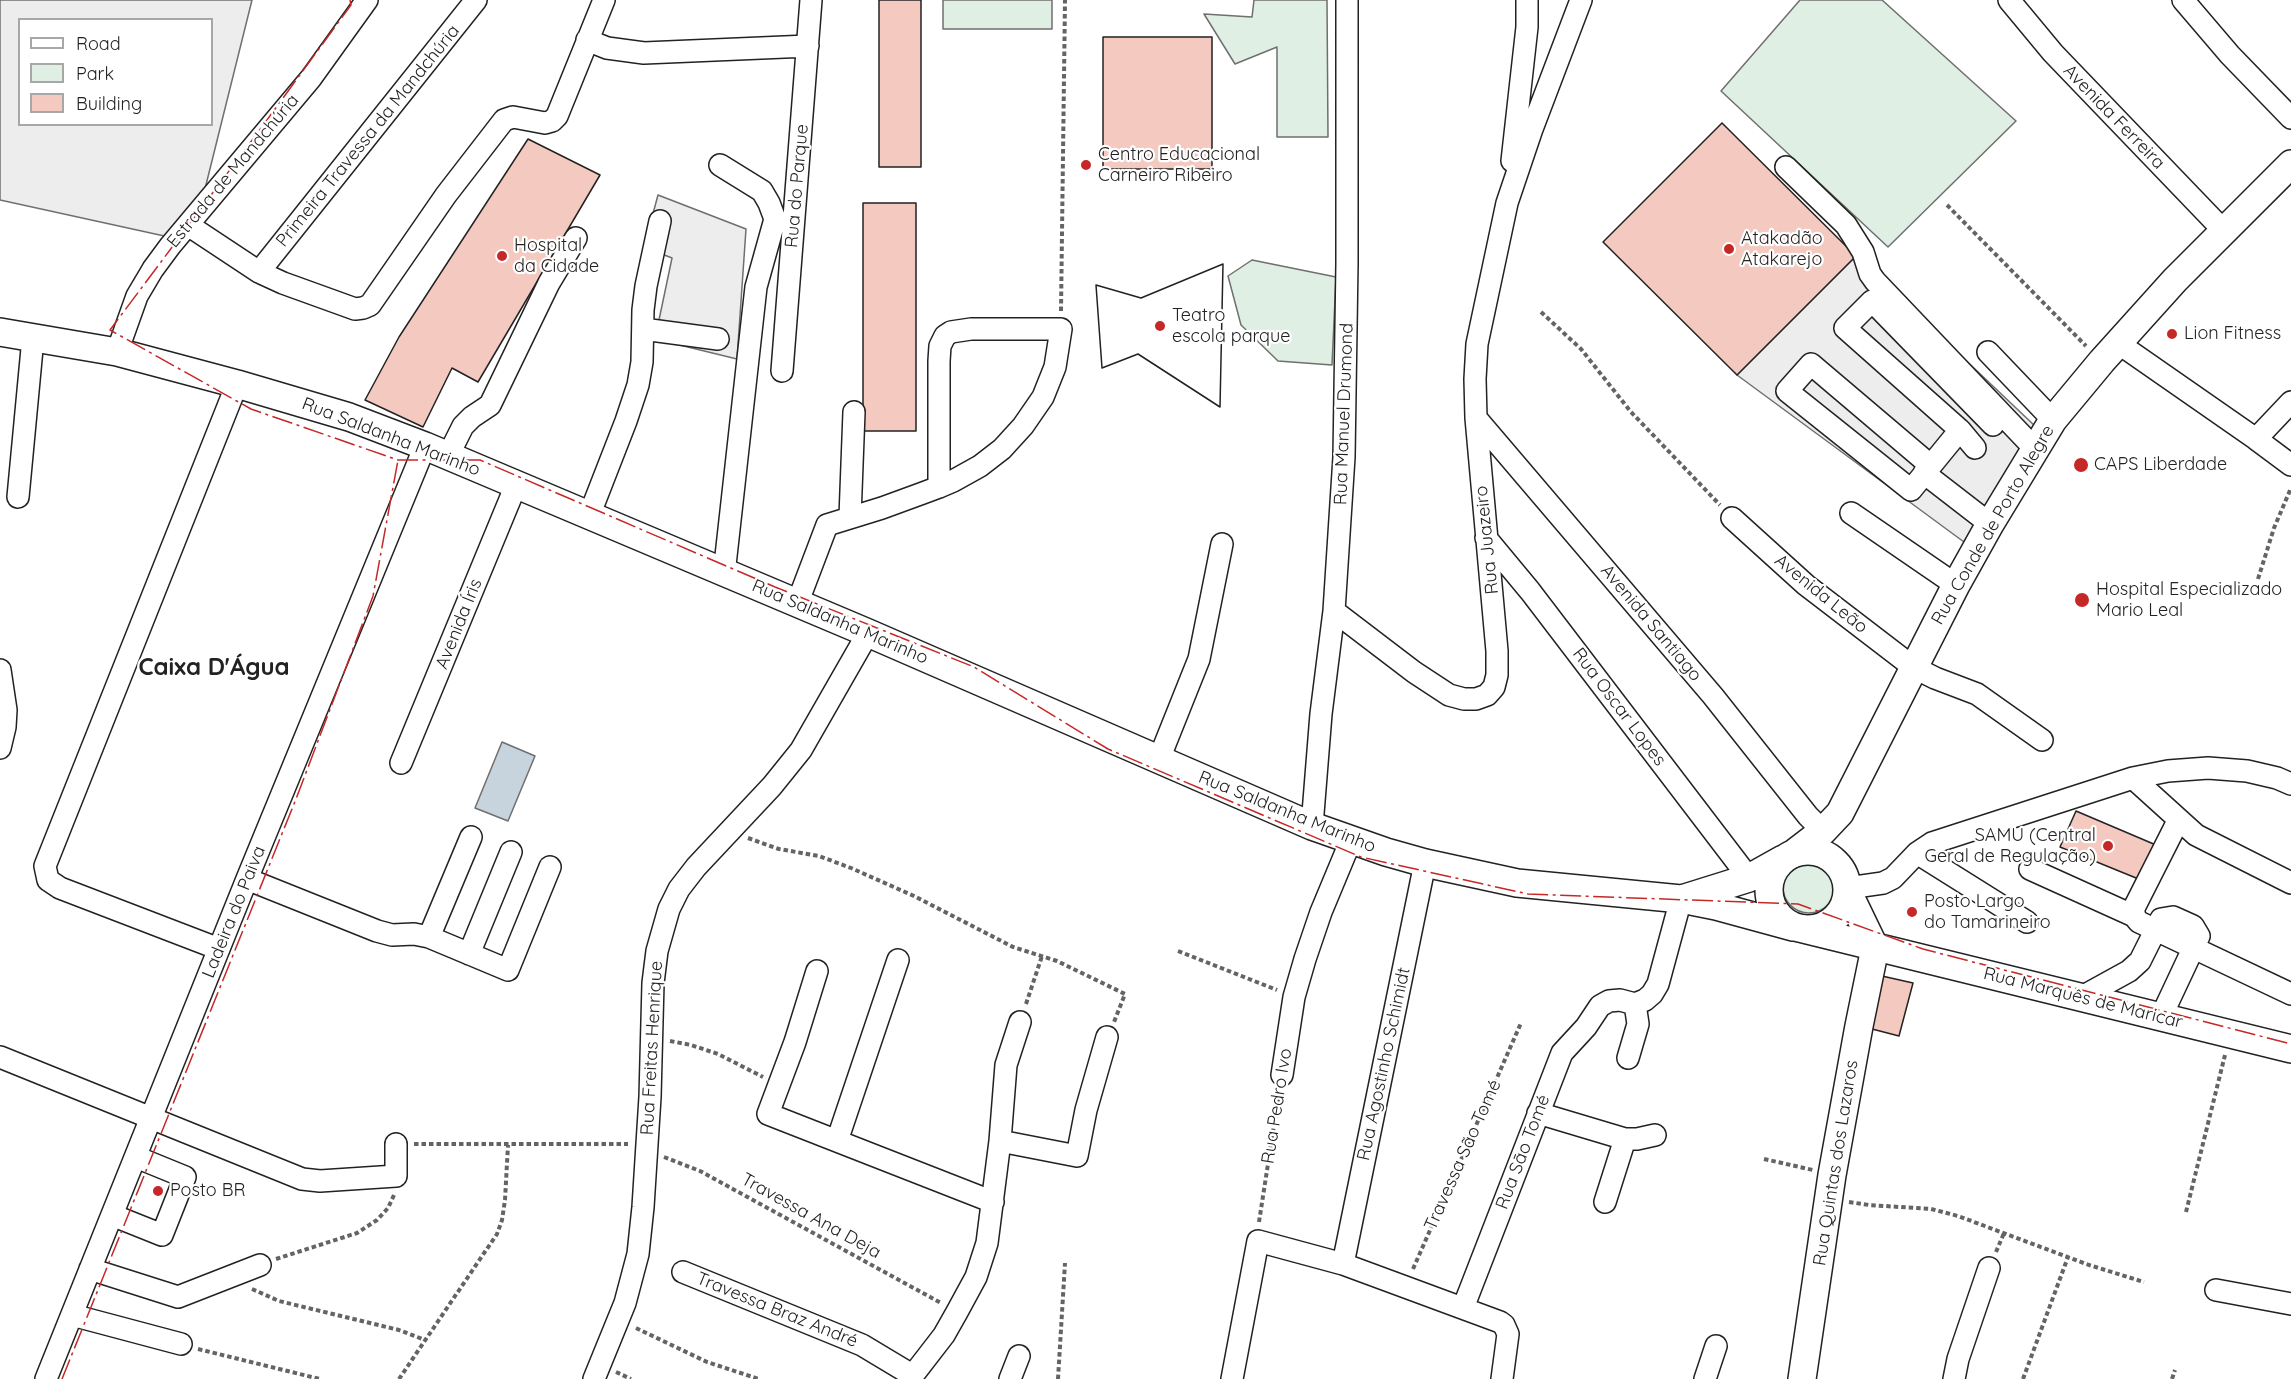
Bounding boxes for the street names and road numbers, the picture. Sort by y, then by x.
street label: Primeira Travessa da Mandchúria [272,21,464,251]
street label: Avenida Ferreira [2059,60,2169,174]
street label: Estrada de Mandchúria [162,90,304,252]
street label: Rua do Parque [781,123,813,249]
street label: Rua Manuel Drumond [1330,323,1358,505]
street label: Rua Saldanha Marinho [299,393,483,481]
street label: Rua Conde de Porto Alegre [1927,421,2059,629]
street label: Rua Juazeiro [1471,485,1503,595]
street label: Avenida Leão [1770,550,1872,638]
street label: Avenida Santiago [1596,560,1706,686]
street label: Rua Saldanha Marinho [749,575,931,669]
street label: Avenida Íris [431,576,487,672]
street label: Rua Oscar Lopes [1568,644,1670,770]
street label: Rua Saldanha Marinho [1195,767,1379,857]
street label: Ladeira do Paiva [198,843,270,981]
street label: Rua Freitas Henrique [637,960,667,1136]
street label: Rua Marquês de Maricar [1981,963,2185,1033]
street label: Rua Agostinho Schimidt [1353,965,1415,1163]
street label: Rua Pedro Ivo [1257,1047,1297,1165]
street label: Rua Quintas dos Lazaros [1809,1059,1863,1267]
street label: Travessa São Tomé [1420,1076,1506,1234]
street label: Rua Sāo Tomé [1491,1092,1555,1212]
street label: Travessa Ana Deja [737,1169,885,1263]
street label: Travessa Braz André [693,1268,861,1352]

